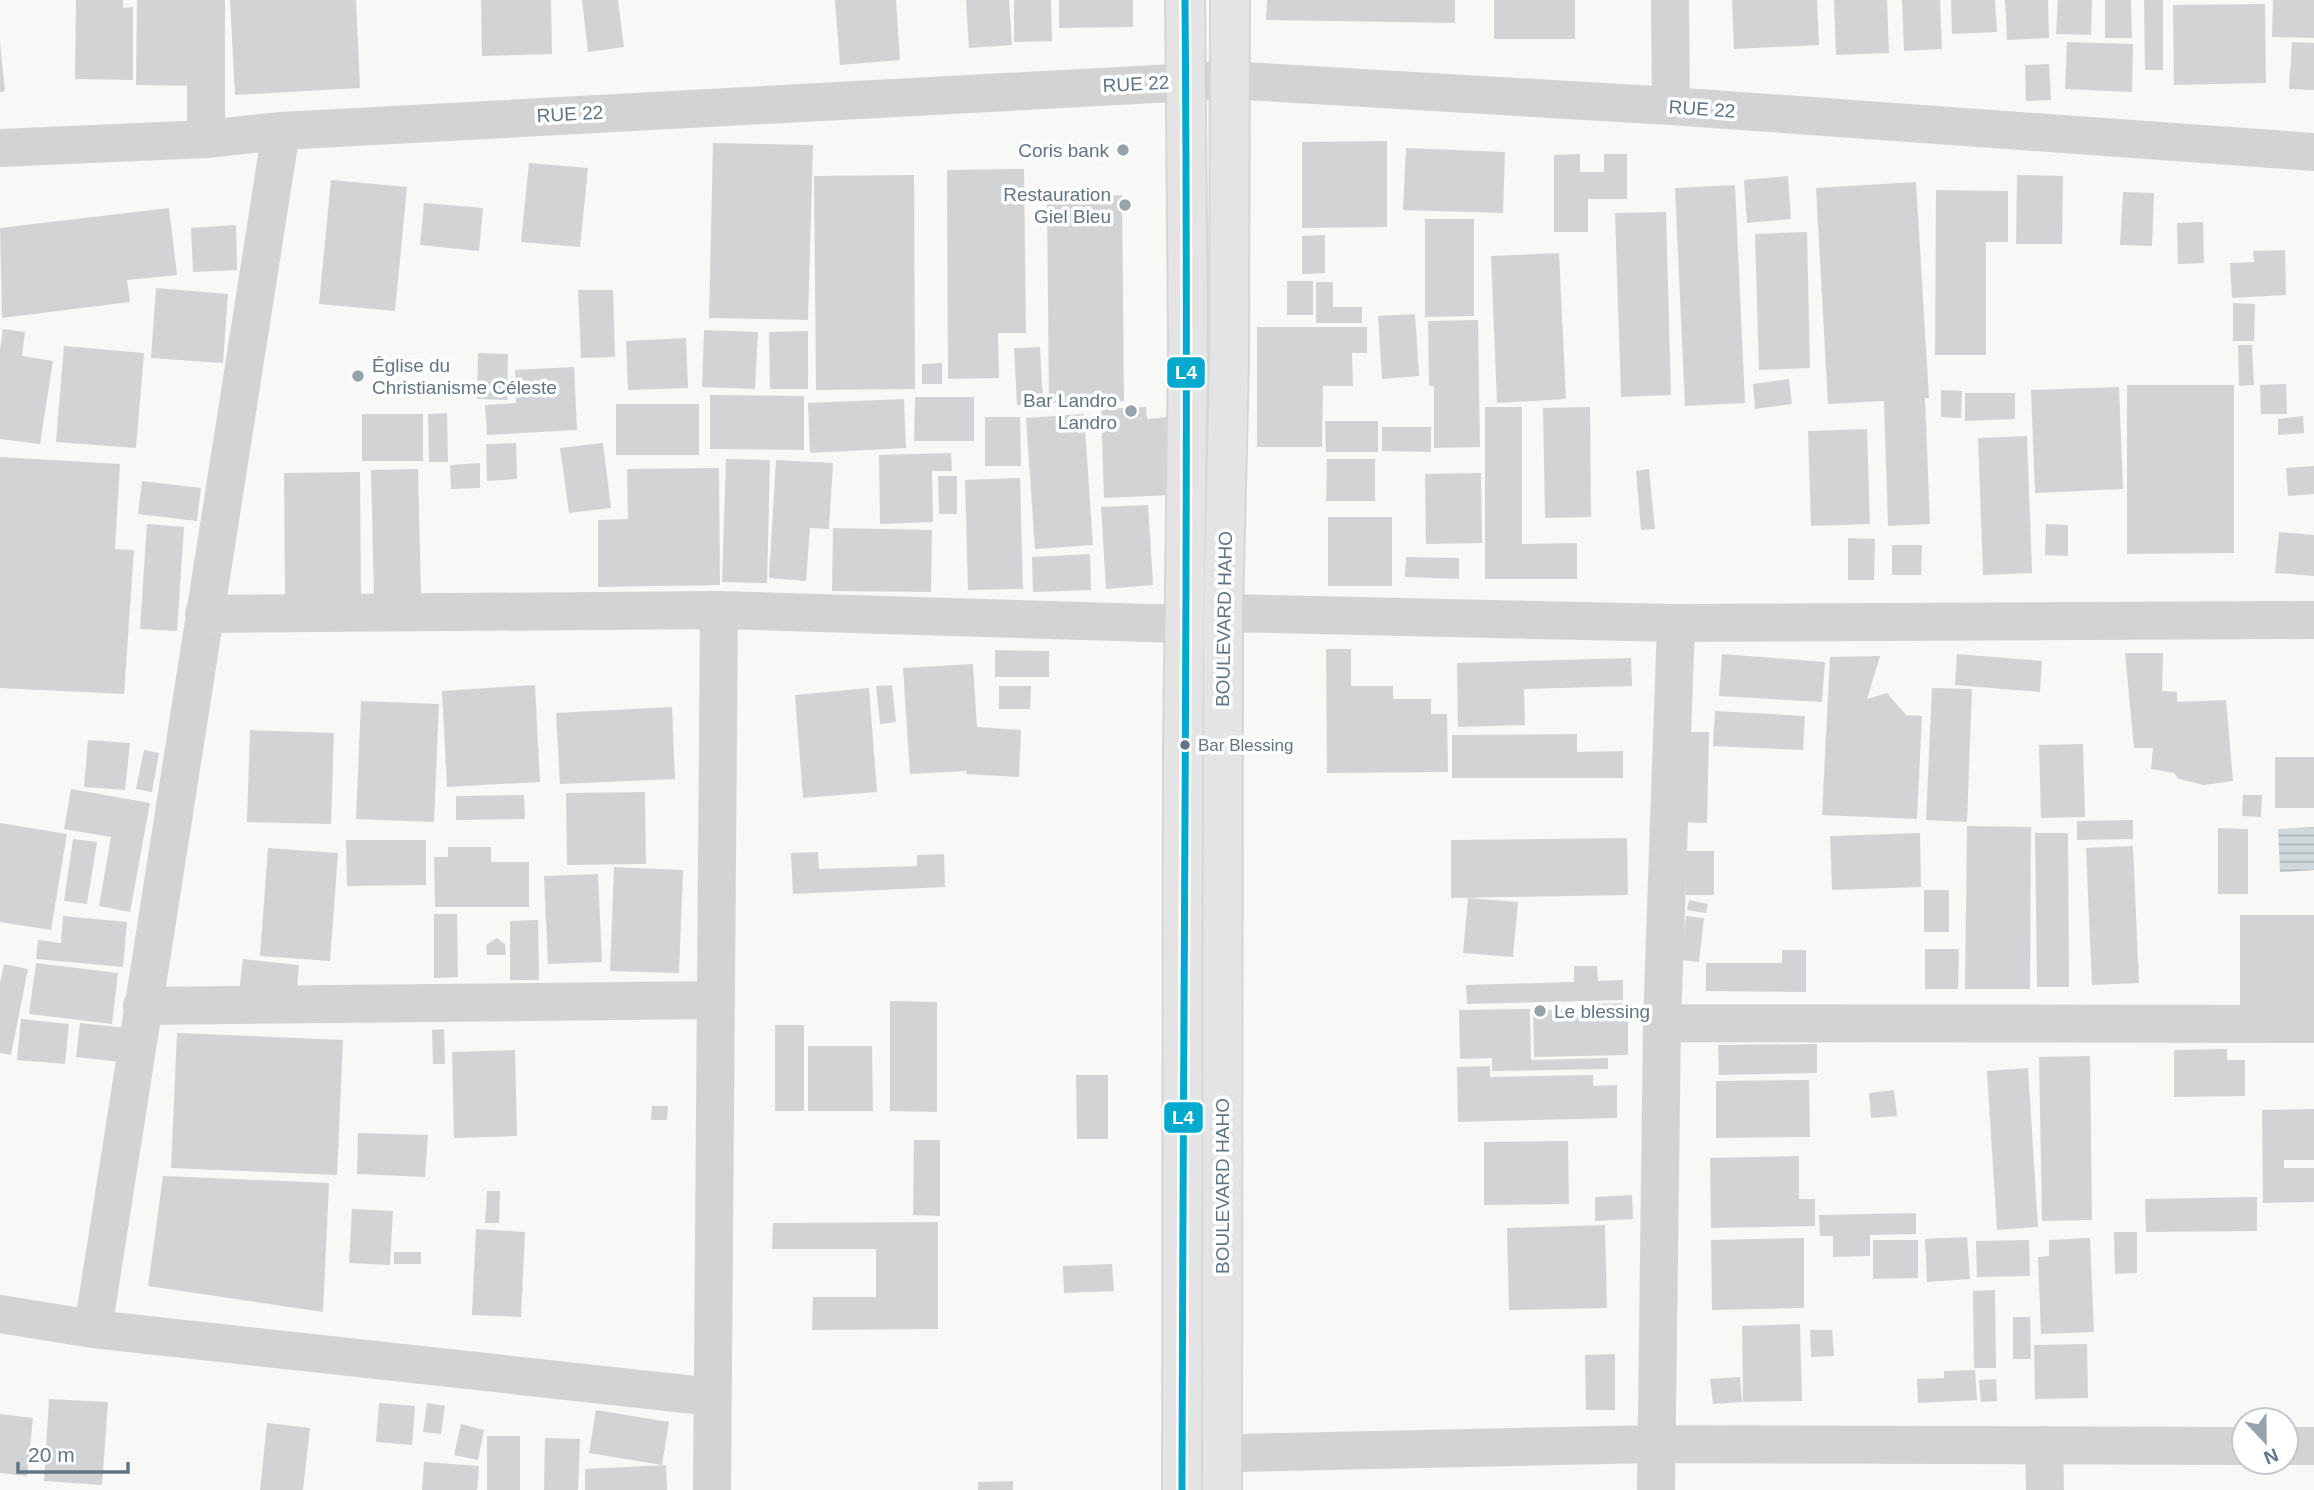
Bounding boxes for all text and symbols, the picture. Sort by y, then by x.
street label: RUE 22 [1102,72,1170,96]
street label: RUE 22 [1668,96,1736,122]
street label: RUE 22 [536,102,604,126]
place label: Coris bank [1018,140,1109,161]
marker: Coris bank [1115,142,1131,158]
place label: Restauration Giel Bleu [1003,184,1111,227]
marker: Restauration Giel Bleu [1117,197,1133,213]
place label: Église du Christianisme Céleste [372,355,557,398]
line badge: L4 [1166,356,1206,389]
text: L4 [1175,362,1198,383]
marker: Église du Christianisme Céleste [350,368,366,384]
place label: Bar Landro Landro [1023,390,1117,433]
marker: Bar Landro Landro [1123,403,1139,419]
street label: BOULEVARD HAHO [1212,531,1236,707]
place label: Bar Blessing [1198,736,1293,755]
marker: Bar Blessing [1178,738,1192,752]
place label: Le blessing [1554,1001,1650,1022]
marker: Le blessing [1532,1003,1548,1019]
street label: BOULEVARD HAHO [1212,1098,1233,1274]
line badge: L4 [1163,1101,1204,1134]
text: L4 [1172,1107,1195,1128]
north arrow [2230,1406,2300,1476]
scale bar [18,1430,128,1474]
text: 20 m [28,1443,75,1466]
text: N [2261,1444,2281,1469]

